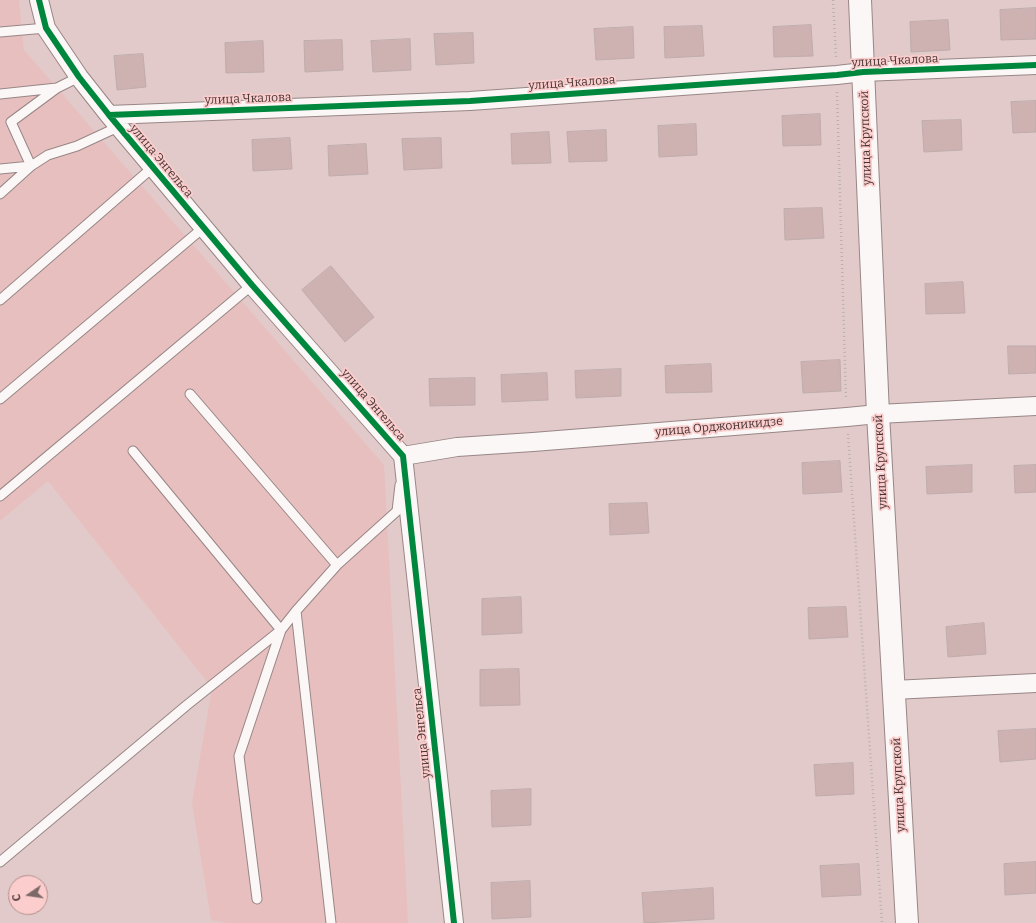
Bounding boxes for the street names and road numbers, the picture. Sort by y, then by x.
street label: улица Чкалова [851,52,939,70]
street label: улица Чкалова [528,73,616,93]
street label: улица Чкалова [204,90,292,108]
street label: улица Крупской [857,90,875,186]
street label: улица Энгельса [126,122,196,200]
street label: улица Энгельса [338,366,408,444]
street label: улица Орджоникидзе [655,414,783,440]
street label: улица Крупской [871,414,891,510]
street label: улица Энгельса [410,687,434,779]
street label: улица Крупской [889,737,909,833]

